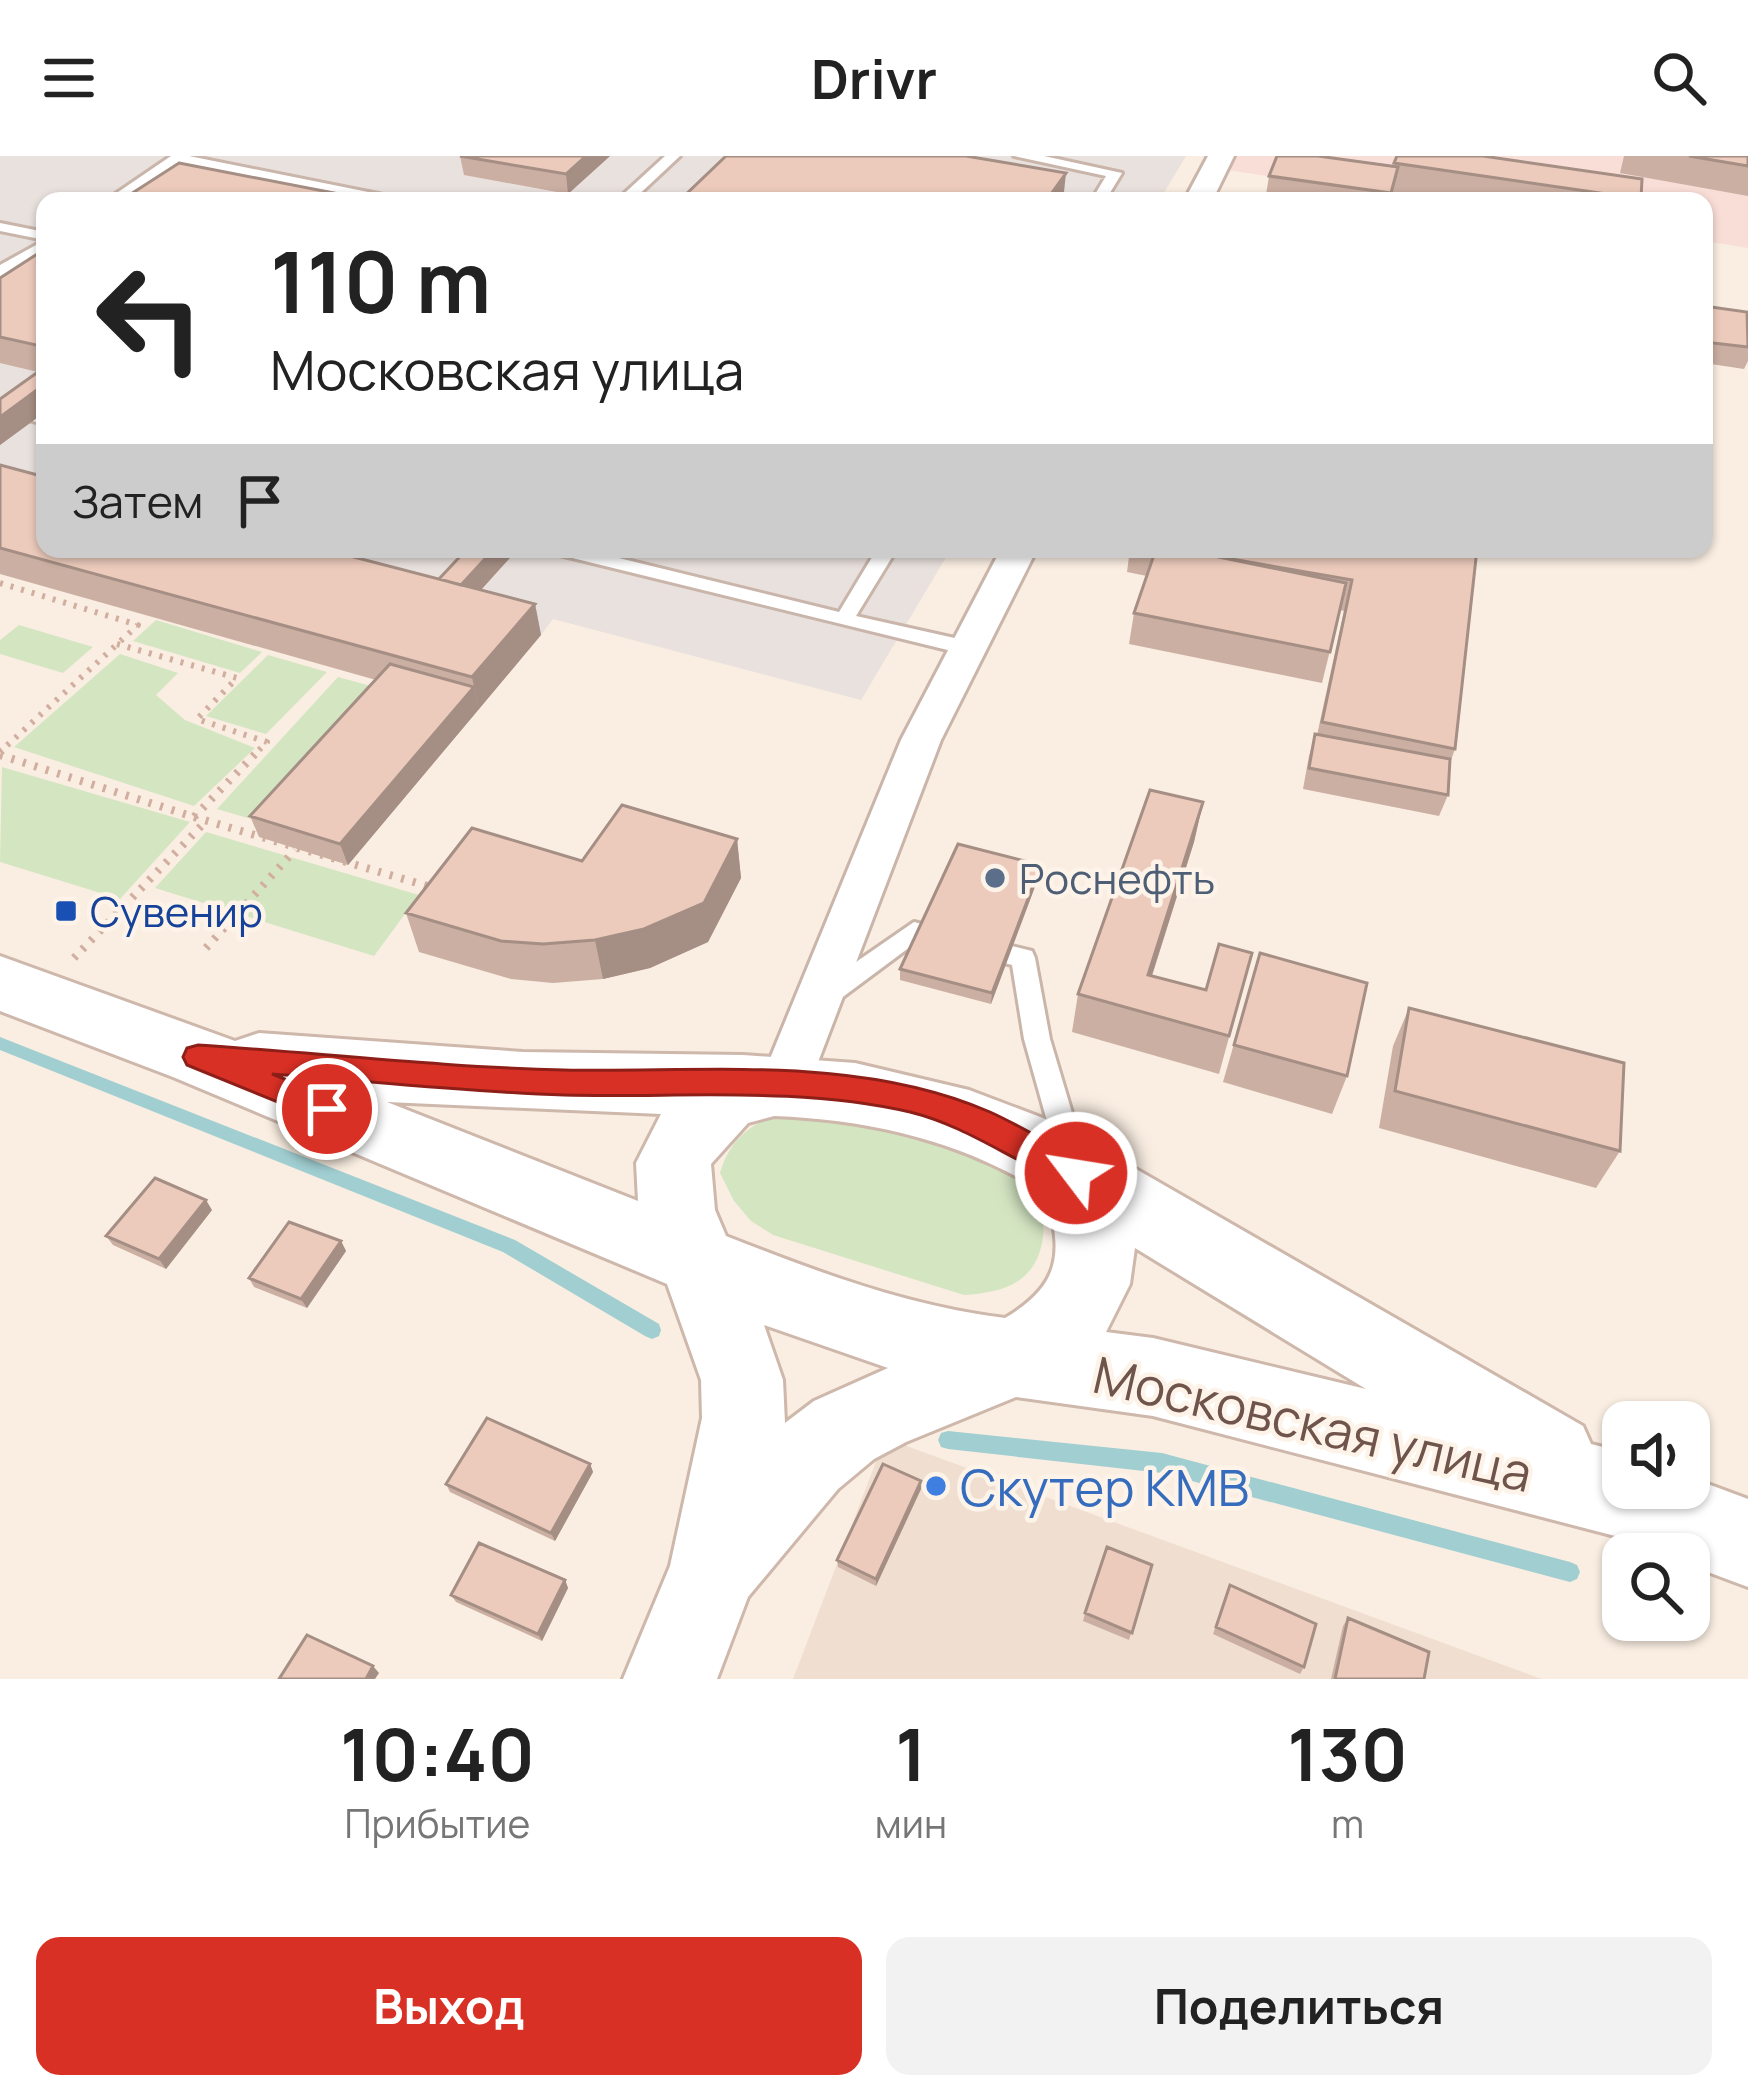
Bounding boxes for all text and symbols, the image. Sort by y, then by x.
text: Drivr [811,41,937,115]
icon: menu [36,45,102,111]
icon: search [1646,45,1712,111]
text: 110 m [270,223,491,338]
icon: left [72,240,228,396]
text: Московская улица [270,332,744,406]
icon: arrive [227,468,293,534]
text: Затем [72,470,203,532]
place label: Роснефть [1019,849,1215,907]
marker: Роснефть [982,865,1008,891]
place label: Сувенир [90,882,263,940]
marker: Сувенир [53,898,79,924]
pin [276,1058,378,1160]
icon: arrive [294,1076,360,1142]
position arrow [1013,1110,1139,1236]
street label: Московская улица [1087,1339,1539,1507]
map controls [1602,1401,1710,1641]
button: sound [1602,1401,1710,1509]
place label: Скутер КМВ [960,1452,1249,1521]
marker: Скутер КМВ [923,1473,949,1499]
button: search [1602,1533,1710,1641]
text: 10:40 [340,1704,535,1803]
text: 1 [895,1704,927,1803]
text: 130 [1287,1704,1408,1803]
text: Прибытие [345,1796,530,1850]
text: мин [875,1796,947,1850]
text: m [1331,1796,1364,1850]
button: Выход [36,1937,862,2075]
button: Поделиться [886,1937,1712,2075]

